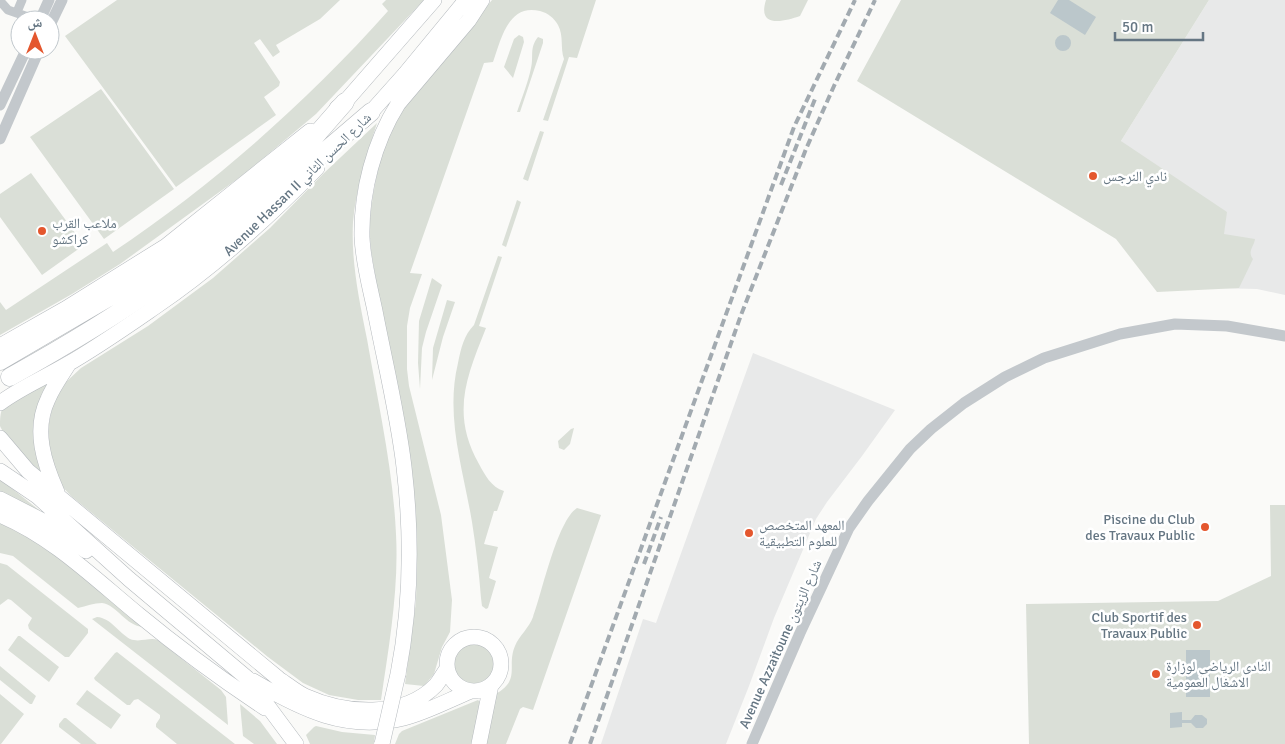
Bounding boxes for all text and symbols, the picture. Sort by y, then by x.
north arrow [10,10,60,60]
scale bar [1115,10,1202,42]
text: ش [28,14,43,31]
text: 50 m [1122,18,1153,36]
street label: Avenue Hassan II شارع الحسن الثاني [220,109,377,261]
place label: نادي النرجس [1103,168,1167,188]
marker: نادي النرجس [1087,170,1099,182]
place label: ملاعب القرب كراكشو [52,215,117,248]
marker: ملاعب القرب كراكشو [36,225,48,237]
place label: Piscine du Club des Travaux Public [1085,511,1195,544]
place label: المعهد المتخصص للعلوم التطبيقية [759,517,845,551]
marker: Piscine du Club des Travaux Public [1199,521,1211,533]
marker: المعهد المتخصص للعلوم التطبيقية [743,527,755,539]
street label: Avenue Azzaitoune شارع الزيتون [736,557,826,731]
place label: Club Sportif des Travaux Public [1092,609,1187,642]
marker: Club Sportif des Travaux Public [1191,619,1203,631]
place label: النادي الرياضي لوزارة الاشغال العمومية [1166,658,1271,691]
marker: النادي الرياضي لوزارة الاشغال العمومية [1150,668,1162,680]

